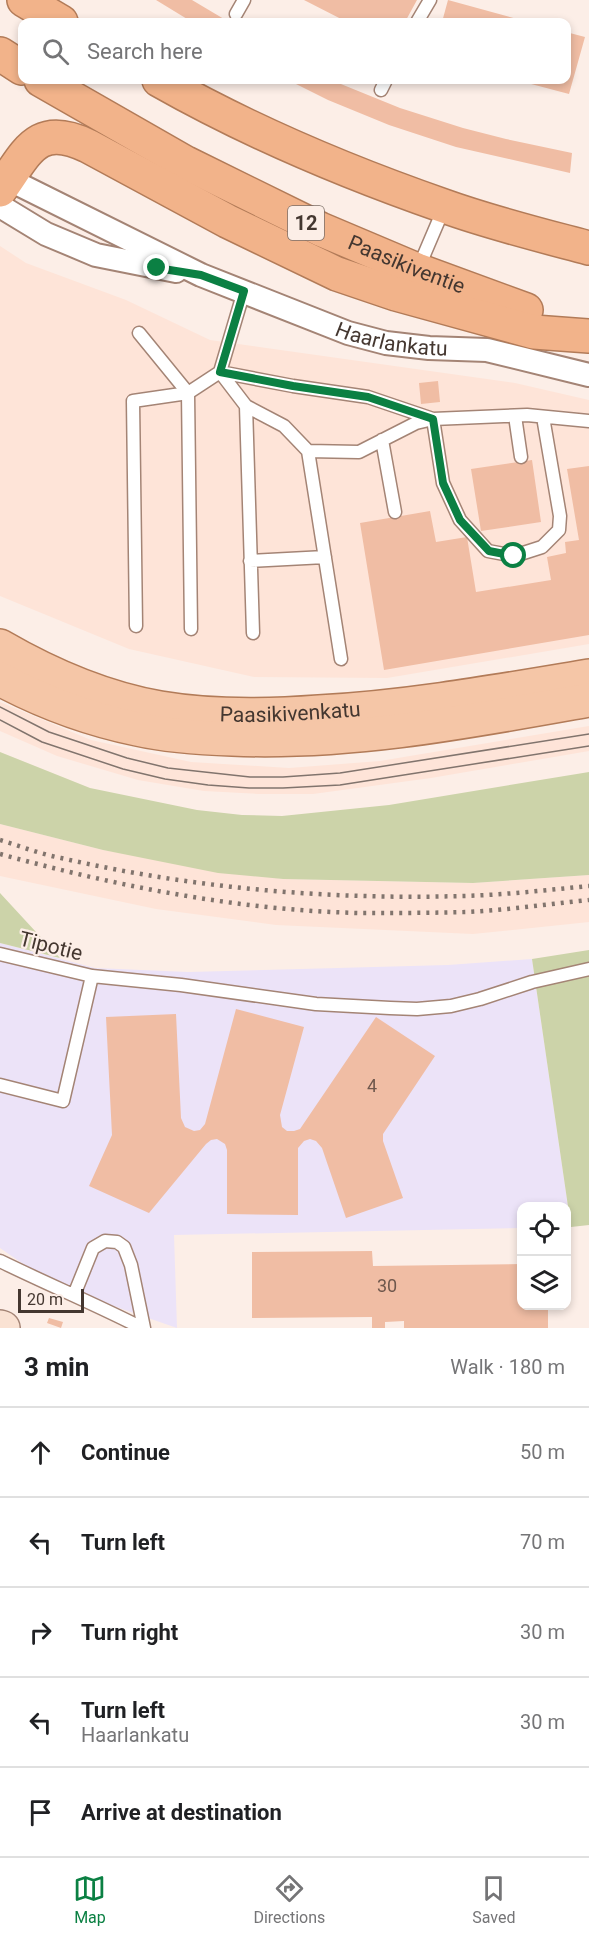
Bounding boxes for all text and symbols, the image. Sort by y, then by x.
search box [18,18,571,84]
icon: search [39,35,72,68]
text: Search here [87,39,203,64]
road number: 12 [288,206,324,240]
street label: Paasikiventie [345,230,468,299]
route end [143,254,169,280]
street label: Haarlankatu [332,317,448,361]
route start [500,542,526,568]
street label: Paasikivenkatu [219,697,362,727]
street label: Tipotie [17,927,85,965]
house number: 4 [367,1075,377,1096]
map controls [517,1202,571,1310]
button: locate [517,1202,571,1256]
button: layers [517,1256,571,1310]
house number: 30 [377,1275,397,1296]
scale bar [18,1286,84,1314]
text: 20 m [27,1290,63,1309]
text: 3 min [24,1352,89,1382]
text: Walk · 180 m [450,1355,565,1379]
icon: ahead [24,1436,57,1469]
text: Continue [81,1440,170,1465]
text: 50 m [520,1440,565,1464]
icon: left [24,1526,57,1559]
text: Turn left [81,1530,165,1555]
text: 70 m [520,1530,565,1554]
icon: right [24,1616,57,1649]
text: Turn right [81,1620,178,1645]
text: 30 m [520,1620,565,1644]
text: Turn left [81,1698,165,1723]
icon: left [24,1706,57,1739]
text: 30 m [520,1710,565,1734]
text: Haarlankatu [81,1723,189,1747]
icon: arrive [24,1796,57,1829]
text: Arrive at destination [81,1800,282,1825]
tab: Map [73,1872,106,1927]
tab: Directions [253,1872,325,1927]
tab: Saved [472,1872,516,1927]

